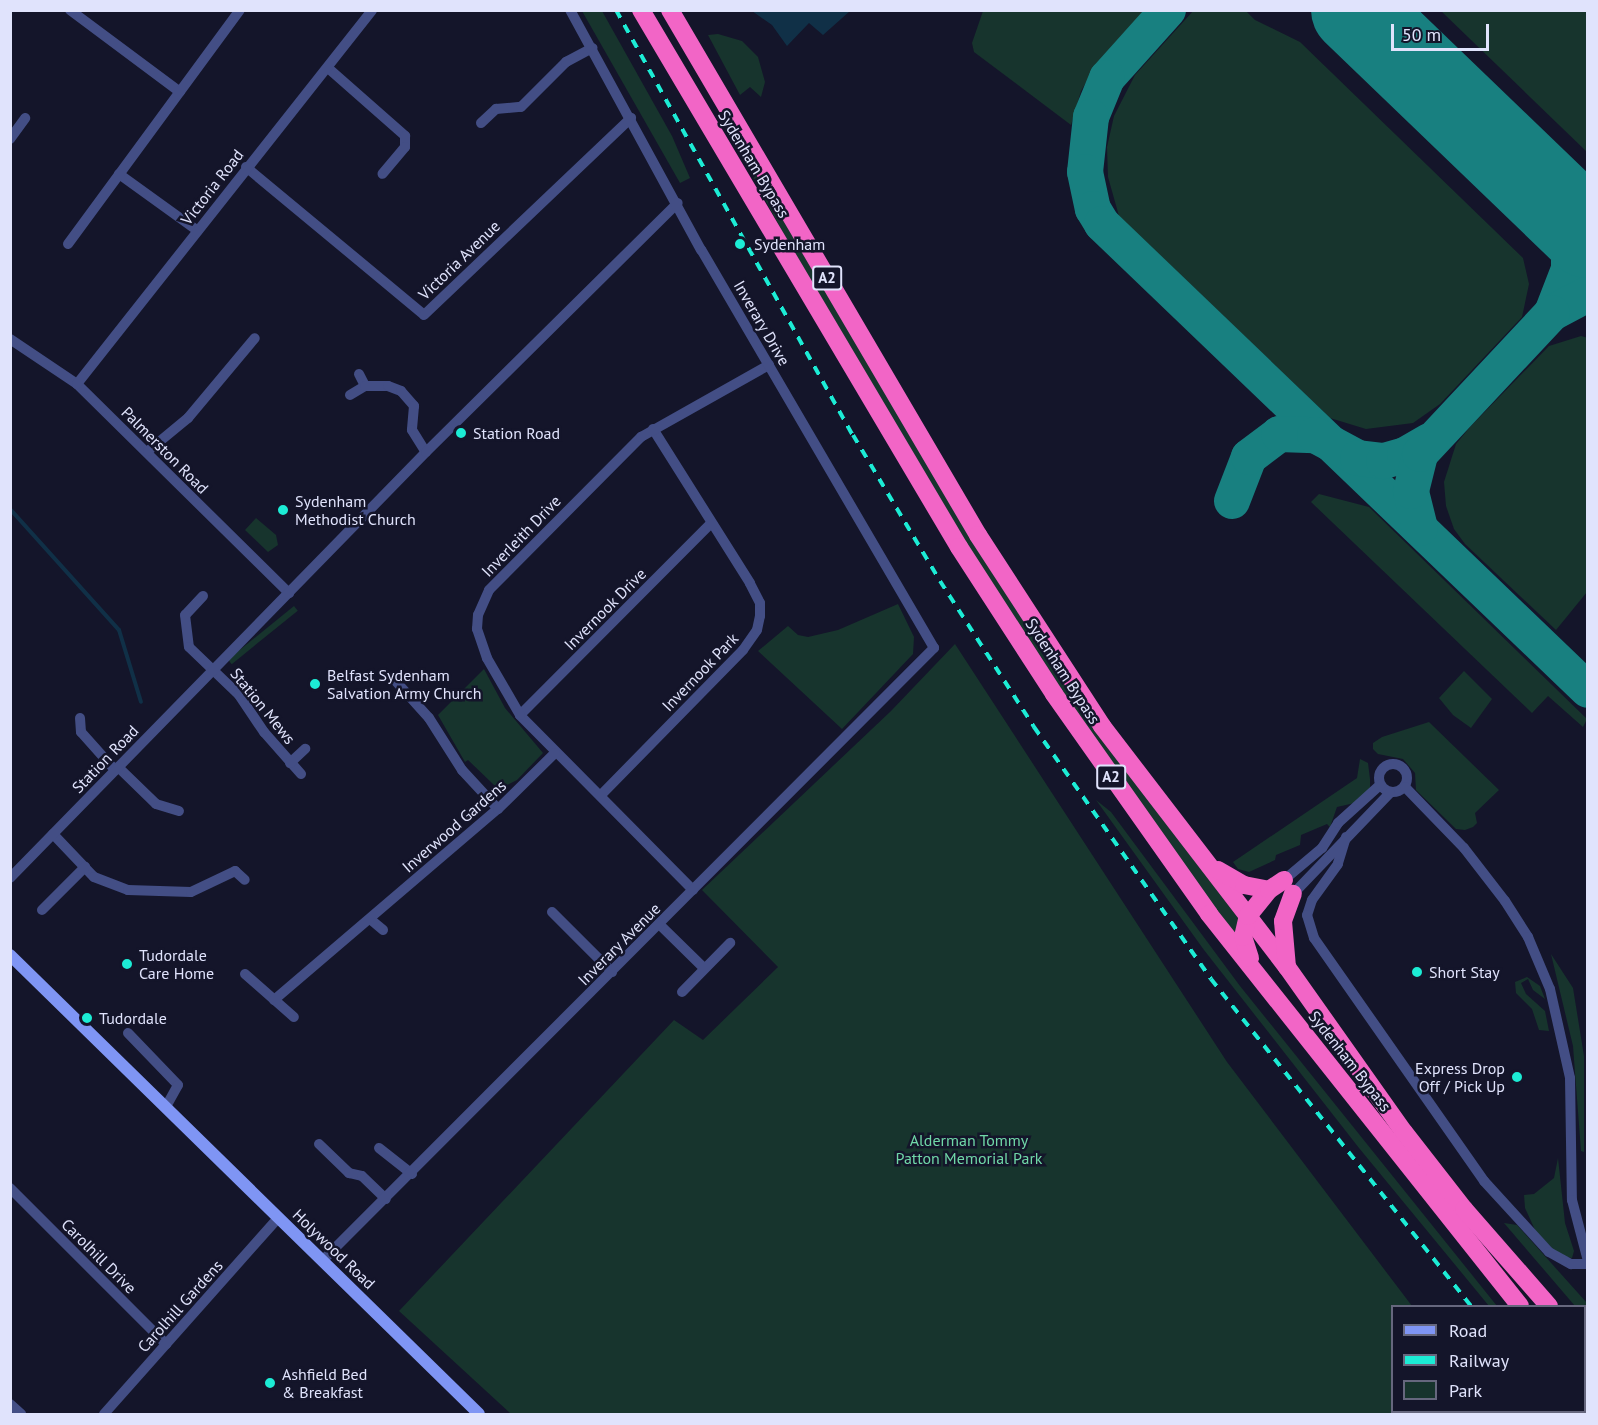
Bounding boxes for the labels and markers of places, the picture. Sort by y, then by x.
place label: Sydenham [754,234,825,254]
marker: Sydenham [731,235,749,253]
place label: Station Road [473,423,560,443]
marker: Station Road [454,426,468,440]
place label: Sydenham Methodist Church [295,491,416,529]
marker: Sydenham Methodist Church [276,503,290,517]
place label: Belfast Sydenham Salvation Army Church [327,665,483,703]
marker: Belfast Sydenham Salvation Army Church [308,677,322,691]
place label: Tudordale Care Home [139,945,214,983]
marker: Tudordale Care Home [120,957,134,971]
place label: Short Stay [1429,962,1500,982]
marker: Short Stay [1410,965,1424,979]
place label: Tudordale [99,1008,167,1028]
marker: Tudordale [80,1011,94,1025]
place label: Express Drop Off / Pick Up [1415,1058,1505,1096]
marker: Express Drop Off / Pick Up [1510,1070,1524,1084]
place label: Ashfield Bed & Breakfast [282,1364,367,1402]
marker: Ashfield Bed & Breakfast [263,1376,277,1390]

